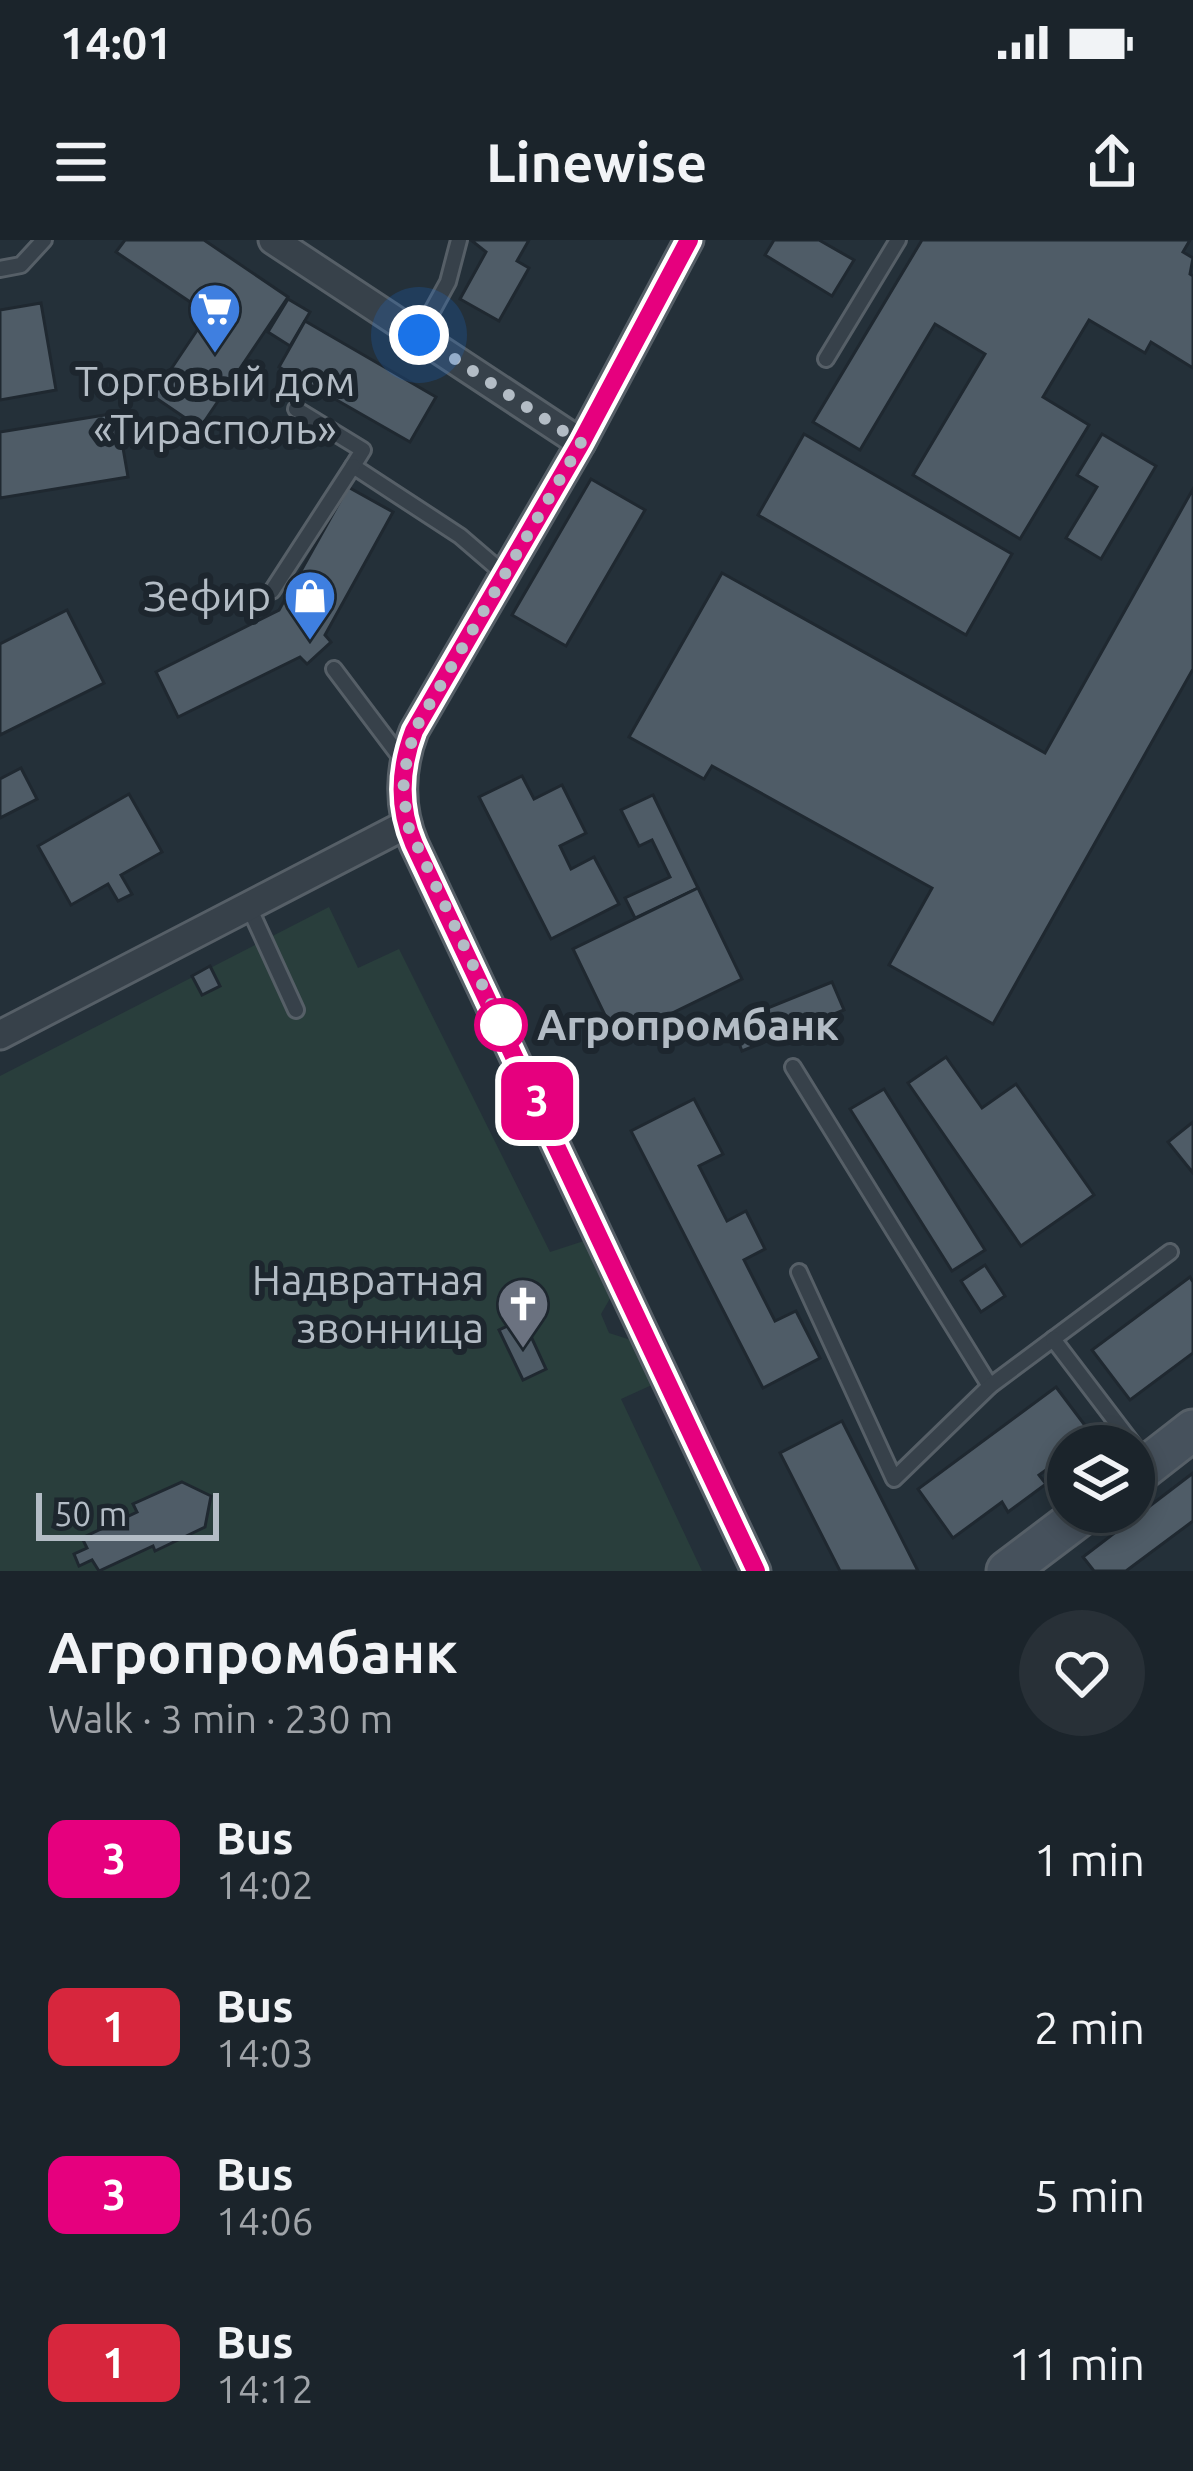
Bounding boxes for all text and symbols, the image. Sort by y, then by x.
text: 14:01 [60,17,173,68]
icon: menu [48,129,114,195]
icon: share [1079,129,1145,195]
text: Linewise [486,132,707,192]
supermarket icon: Торговый дом «Тирасполь» [187,281,243,355]
your location [389,305,449,365]
place label: Торговый дом «Тирасполь» [75,357,355,452]
shop icon: Зефир [282,568,338,642]
place label: Зефир [143,572,271,619]
marker: Агропромбанк [476,1000,526,1050]
place label: Агропромбанк [537,1001,839,1048]
line badge: 3 [498,1062,576,1140]
text: 3 [525,1077,549,1124]
place label: Надвратная звонница [252,1256,484,1351]
church icon: Надвратная звонница [495,1276,551,1350]
map controls [1047,1425,1155,1533]
button: layers [1047,1425,1155,1533]
scale bar [36,1487,219,1540]
text: 50 m [54,1495,127,1532]
button: heart [1019,1610,1145,1736]
text: Агропромбанк [48,1620,458,1684]
text: Walk · 3 min · 230 m [48,1697,393,1740]
text: Bus [216,1812,293,1863]
text: 1 min [1034,1834,1145,1885]
text: 3 [102,1835,126,1882]
text: 14:02 [216,1863,314,1906]
text: Bus [216,1980,293,2031]
text: 2 min [1034,2002,1145,2053]
text: 1 [102,2003,126,2050]
text: 14:03 [216,2031,314,2074]
text: Bus [216,2148,293,2199]
text: 5 min [1034,2170,1145,2221]
text: 3 [102,2171,126,2218]
text: 14:06 [216,2199,314,2242]
text: Bus [216,2316,293,2367]
text: 11 min [1008,2338,1145,2389]
text: 1 [102,2339,126,2386]
text: 14:12 [216,2367,314,2410]

